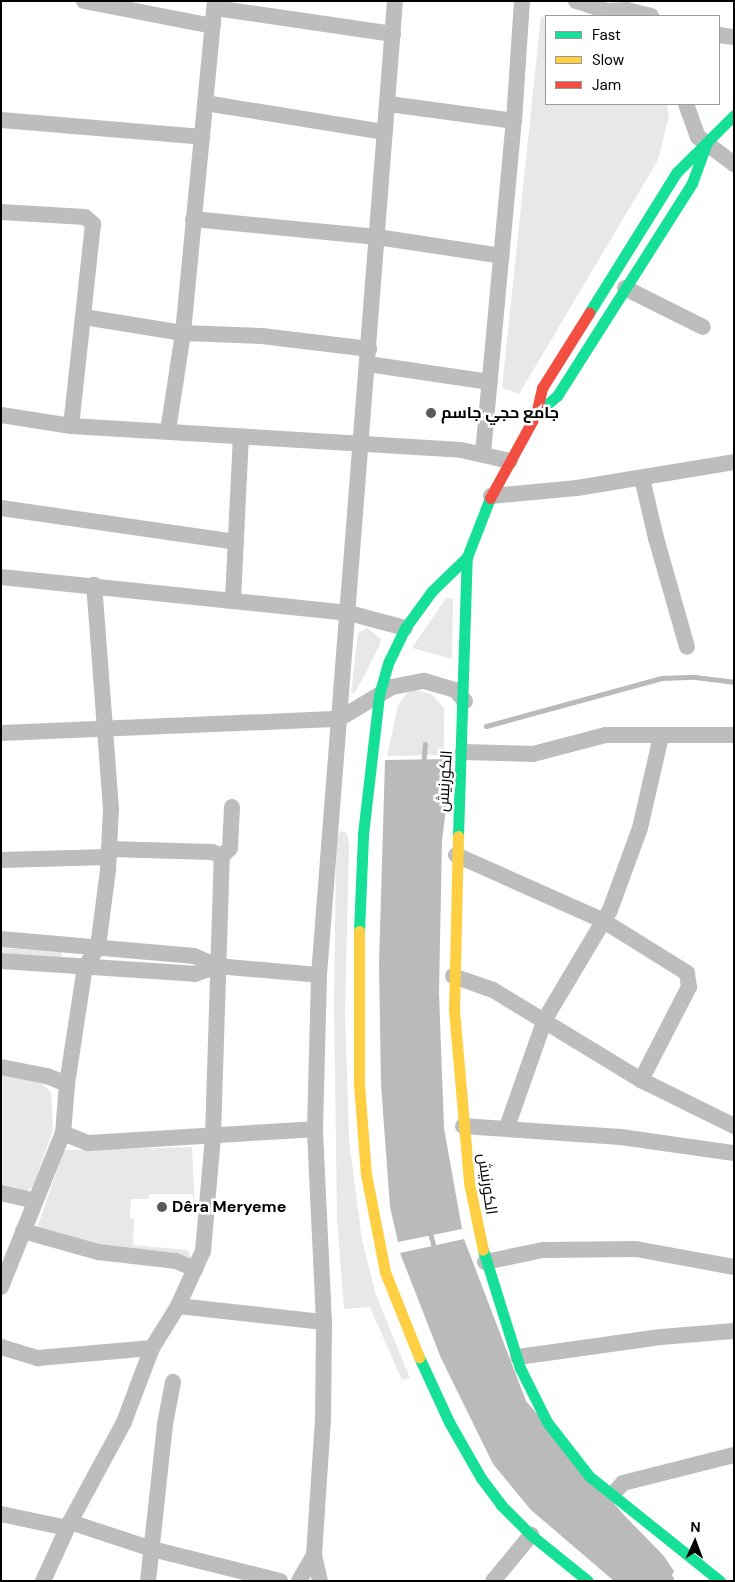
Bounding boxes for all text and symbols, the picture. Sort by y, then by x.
legend [545,15,720,105]
text: Fast [592,25,621,45]
text: Slow [592,50,624,70]
text: Jam [592,75,621,95]
place label: جامع حجي جاسم [441,403,559,423]
marker: جامع حجي جاسم [425,407,437,419]
street label: الكورنيش [433,750,457,812]
street label: الكورنيش [473,1152,501,1216]
place label: Dêra Meryeme [172,1197,286,1217]
marker: Dêra Meryeme [156,1201,168,1213]
north arrow [670,1517,720,1567]
text: N [690,1518,701,1536]

